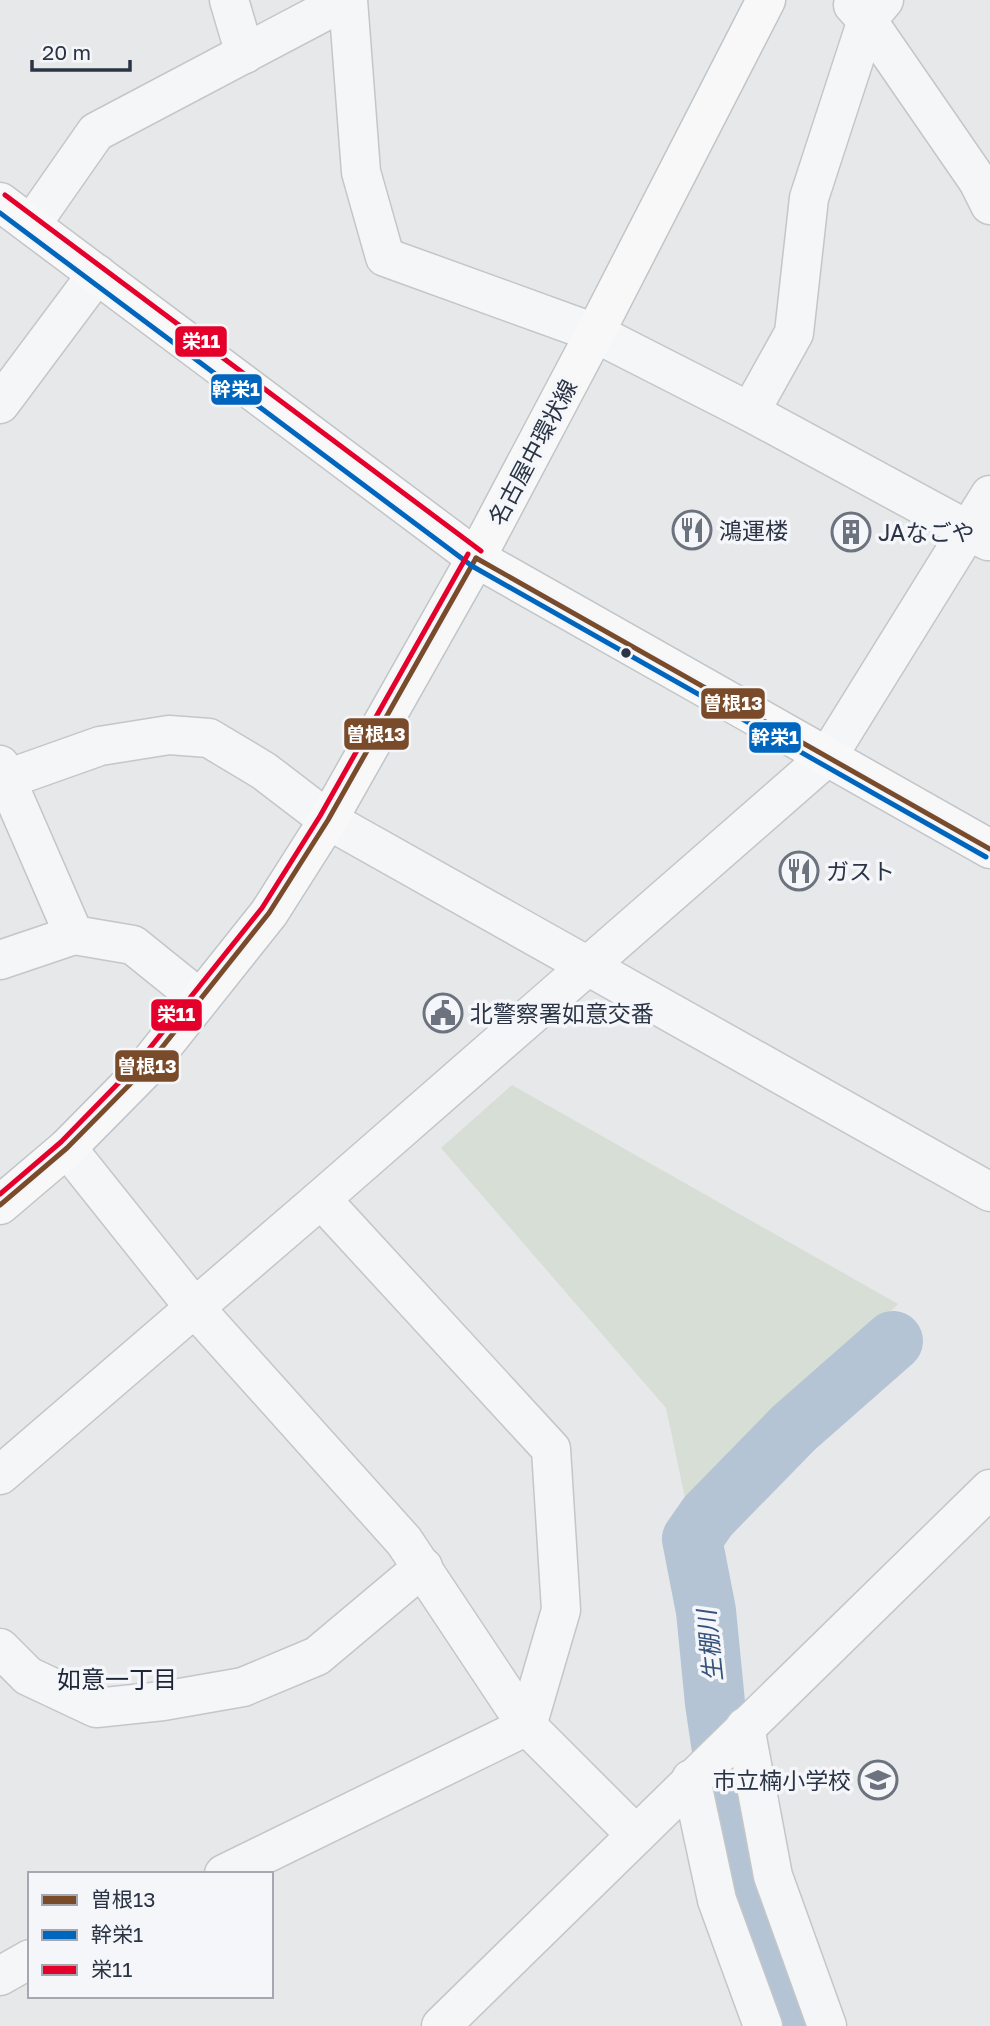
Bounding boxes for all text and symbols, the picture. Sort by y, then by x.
scale bar [32,28,130,72]
text: 20 m [42,39,91,65]
line badge: 栄11 [174,325,228,358]
text: 栄11 [182,329,220,352]
line badge: 幹栄1 [210,373,263,406]
street label: 名古屋中環状線 [482,374,582,530]
text: 幹栄1 [212,377,260,400]
restaurant icon: 鴻運楼 [671,509,713,551]
building icon: JAなごや [830,511,872,553]
place label: 鴻運楼 [719,516,788,544]
place label: JAなごや [878,518,975,546]
unlabelled marker [619,646,633,660]
line badge: 曽根13 [700,687,766,720]
text: 曽根13 [703,691,763,714]
line badge: 曽根13 [343,717,410,751]
line badge: 幹栄1 [748,721,802,754]
text: 曽根13 [346,722,406,745]
text: 幹栄1 [751,725,799,748]
restaurant icon: ガスト [778,850,820,892]
place label: ガスト [826,857,895,885]
public building icon: 北警察署如意交番 [422,992,464,1034]
line badge: 栄11 [150,998,203,1032]
place label: 北警察署如意交番 [470,999,654,1027]
text: 栄11 [157,1002,195,1025]
line badge: 曽根13 [114,1049,180,1083]
text: 曽根13 [117,1054,177,1077]
water label: 生棚川 [691,1606,727,1683]
district label: 如意一丁目 [57,1664,177,1693]
school or university icon: 市立楠小学校 [857,1759,899,1801]
place label: 市立楠小学校 [713,1766,851,1794]
legend [28,1872,273,1998]
text: 曽根13 [91,1886,155,1912]
text: 幹栄1 [91,1921,143,1947]
text: 栄11 [91,1956,132,1982]

